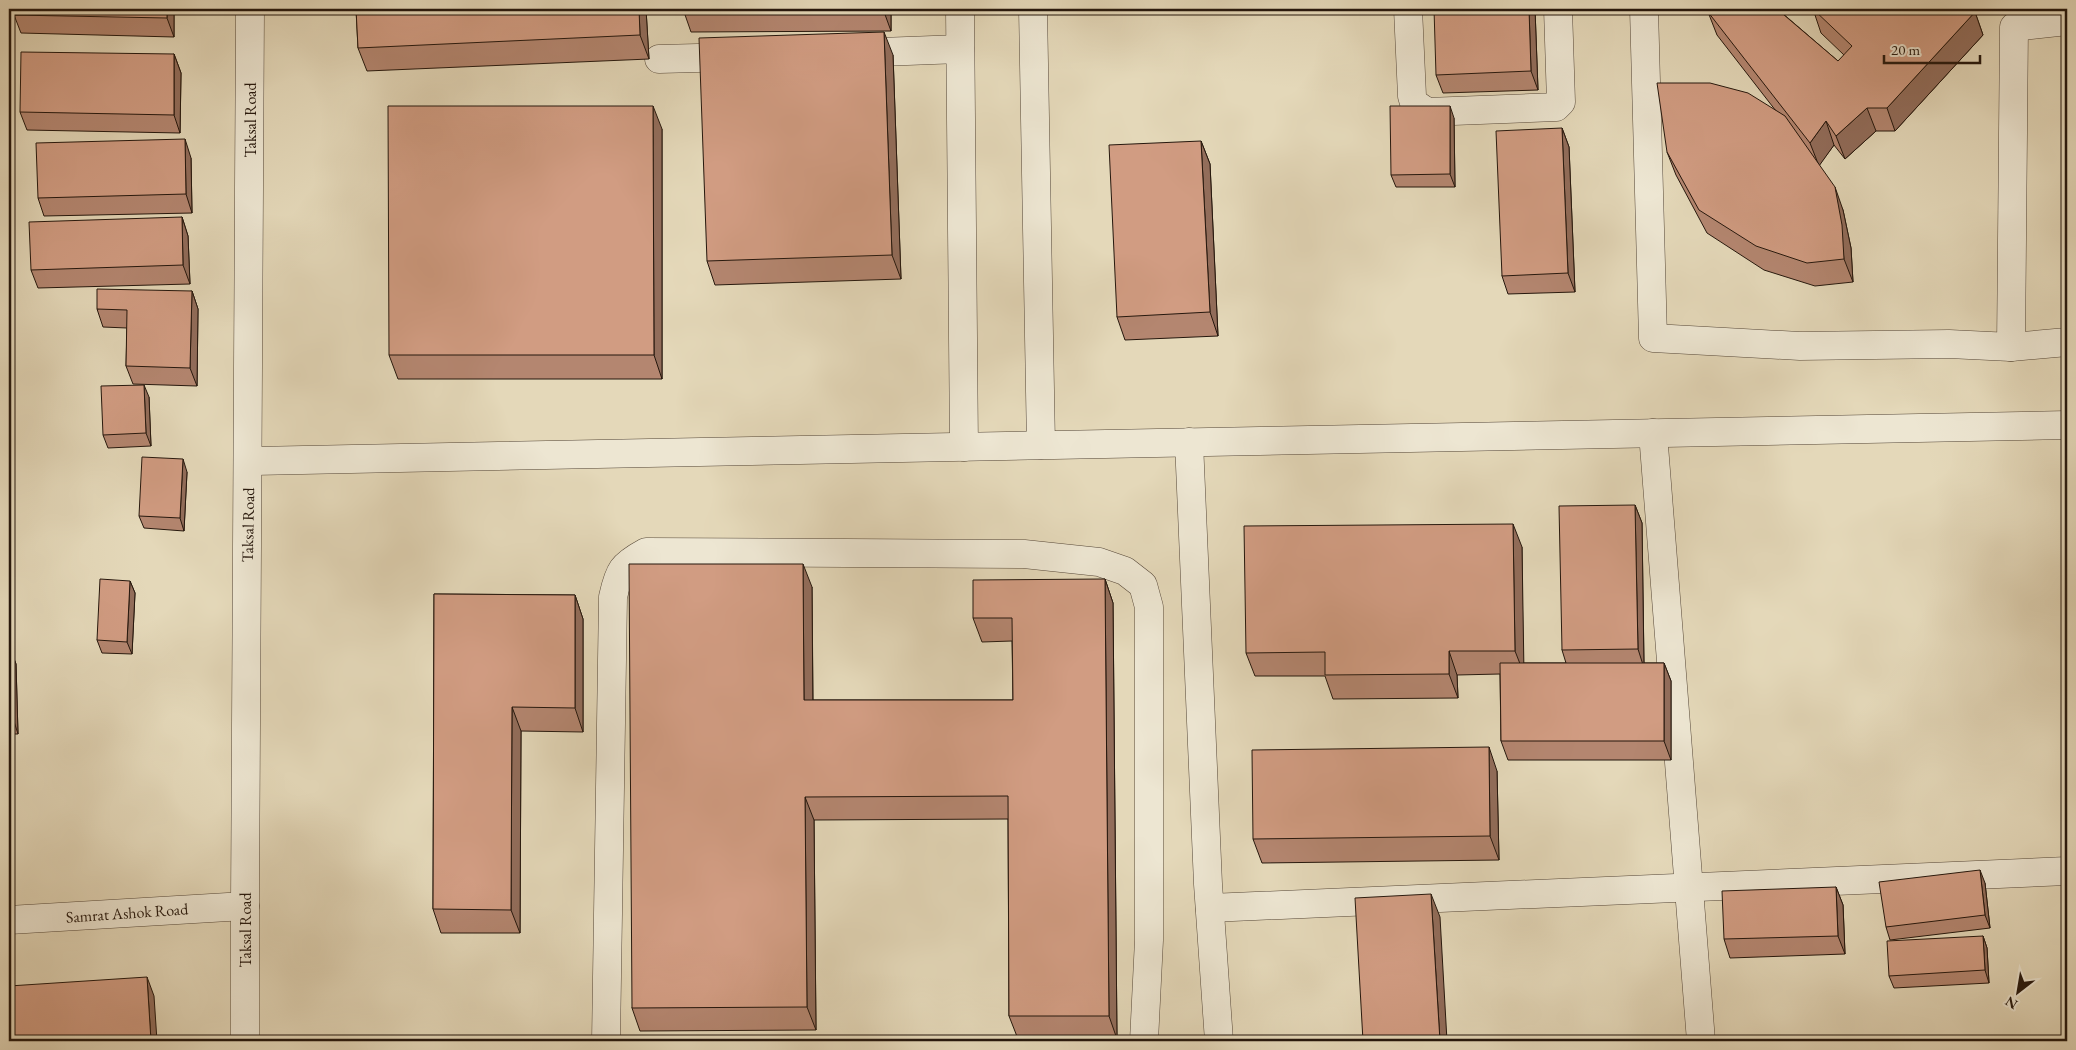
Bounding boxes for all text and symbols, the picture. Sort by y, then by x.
scale bar [1884,32,1980,64]
text: 20 m [1891,40,1920,59]
street label: Taksal Road [240,82,261,158]
street label: Taksal Road [237,486,259,563]
street label: Taksal Road [235,892,256,968]
street label: Samrat Ashok Road [65,898,190,928]
north arrow [1994,968,2044,1018]
text: N [2001,992,2021,1014]

